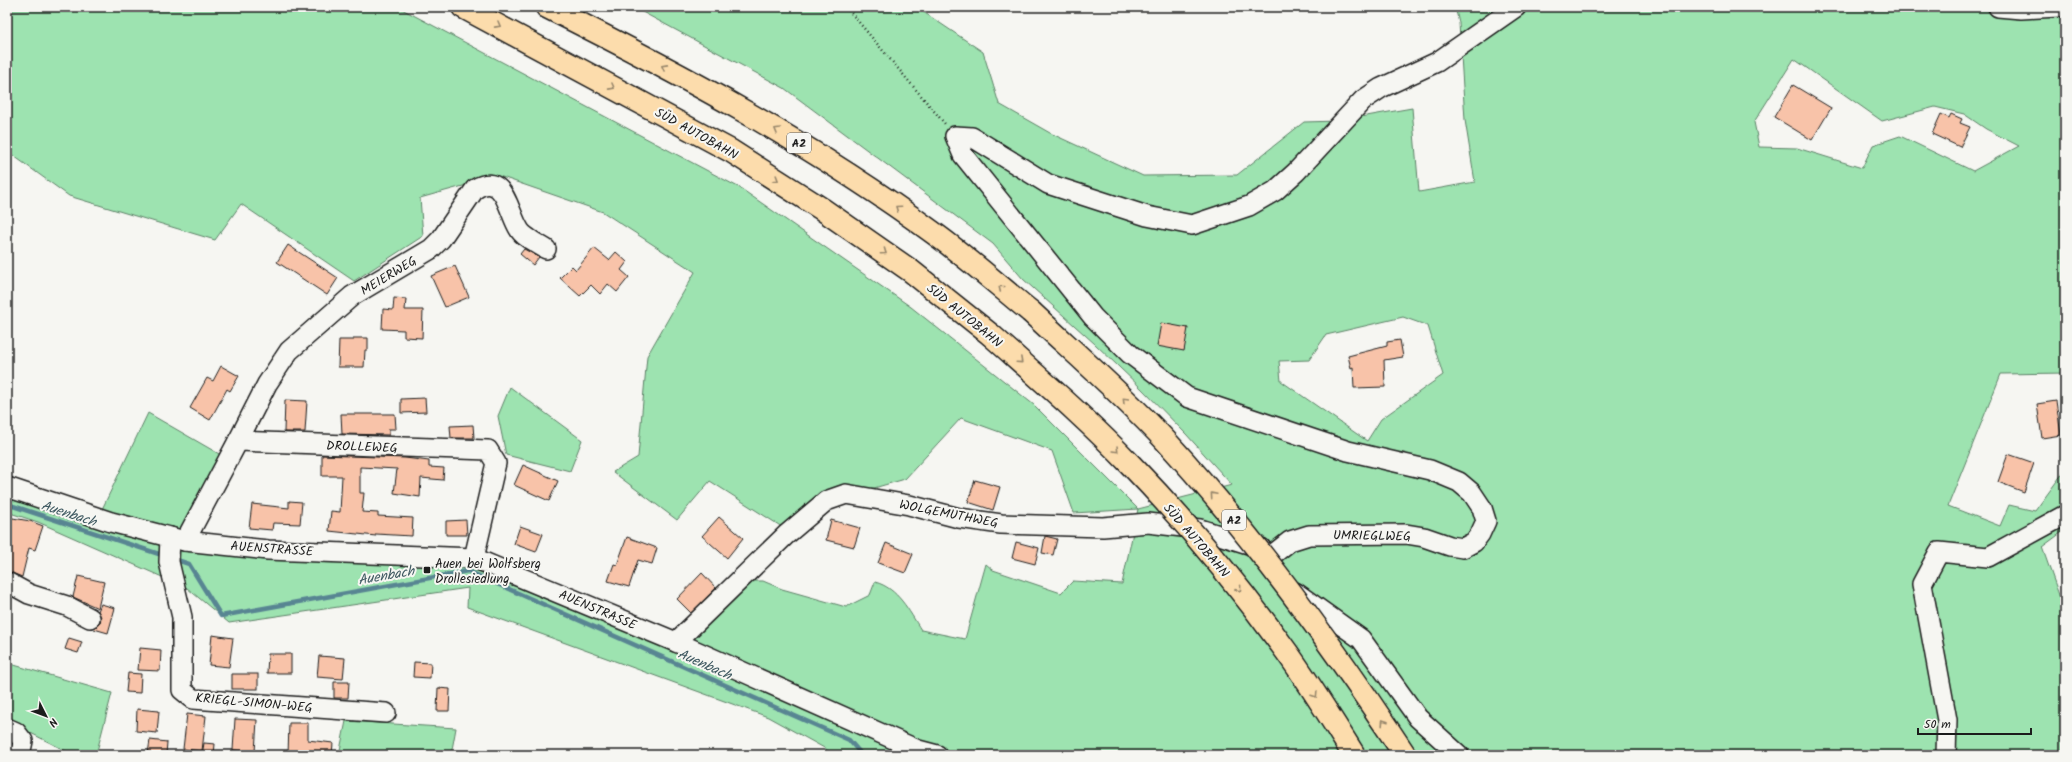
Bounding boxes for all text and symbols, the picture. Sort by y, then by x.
one-way arrow [494,20,501,28]
one-way arrow [661,64,668,71]
one-way arrow [608,83,615,90]
street label: SÜD AUTOBAHN [651,103,742,166]
one-way arrow [774,127,782,134]
road number: A2 [787,133,811,153]
one-way arrow [772,174,779,182]
one-way arrow [895,205,902,213]
one-way arrow [879,247,886,254]
street label: MEIERWEG [356,251,421,301]
street label: SÜD AUTOBAHN [922,279,1007,354]
one-way arrow [999,285,1006,292]
one-way arrow [1016,357,1023,364]
one-way arrow [1122,397,1130,405]
street label: DROLLEWEG [326,436,398,459]
one-way arrow [1111,445,1119,453]
one-way arrow [1211,493,1218,500]
water label: Auenbach [38,495,100,534]
street label: WOLGEMUTHWEG [898,495,1000,534]
street label: SÜD AUTOBAHN [1158,499,1234,583]
road number: A2 [1222,510,1246,530]
street label: UMRIEGLWEG [1333,525,1411,548]
street label: AUENSTRASSE [230,536,314,563]
place label: Auen bei Wolfsberg Drollesiedlung [435,554,541,590]
water label: Auenbach [356,560,417,592]
marker: Auen bei Wolfsberg Drollesiedlung [422,565,432,575]
street label: AUENSTRASSE [555,585,640,636]
one-way arrow [1234,585,1241,592]
water label: Auenbach [674,643,736,687]
street label: KRIEGL-SIMON-WEG [194,688,313,719]
one-way arrow [1310,690,1317,697]
north arrow [26,696,66,736]
scale bar [1918,710,2031,736]
text: N [44,713,62,731]
text: 50 m [1924,715,1951,734]
one-way arrow [1381,719,1388,726]

